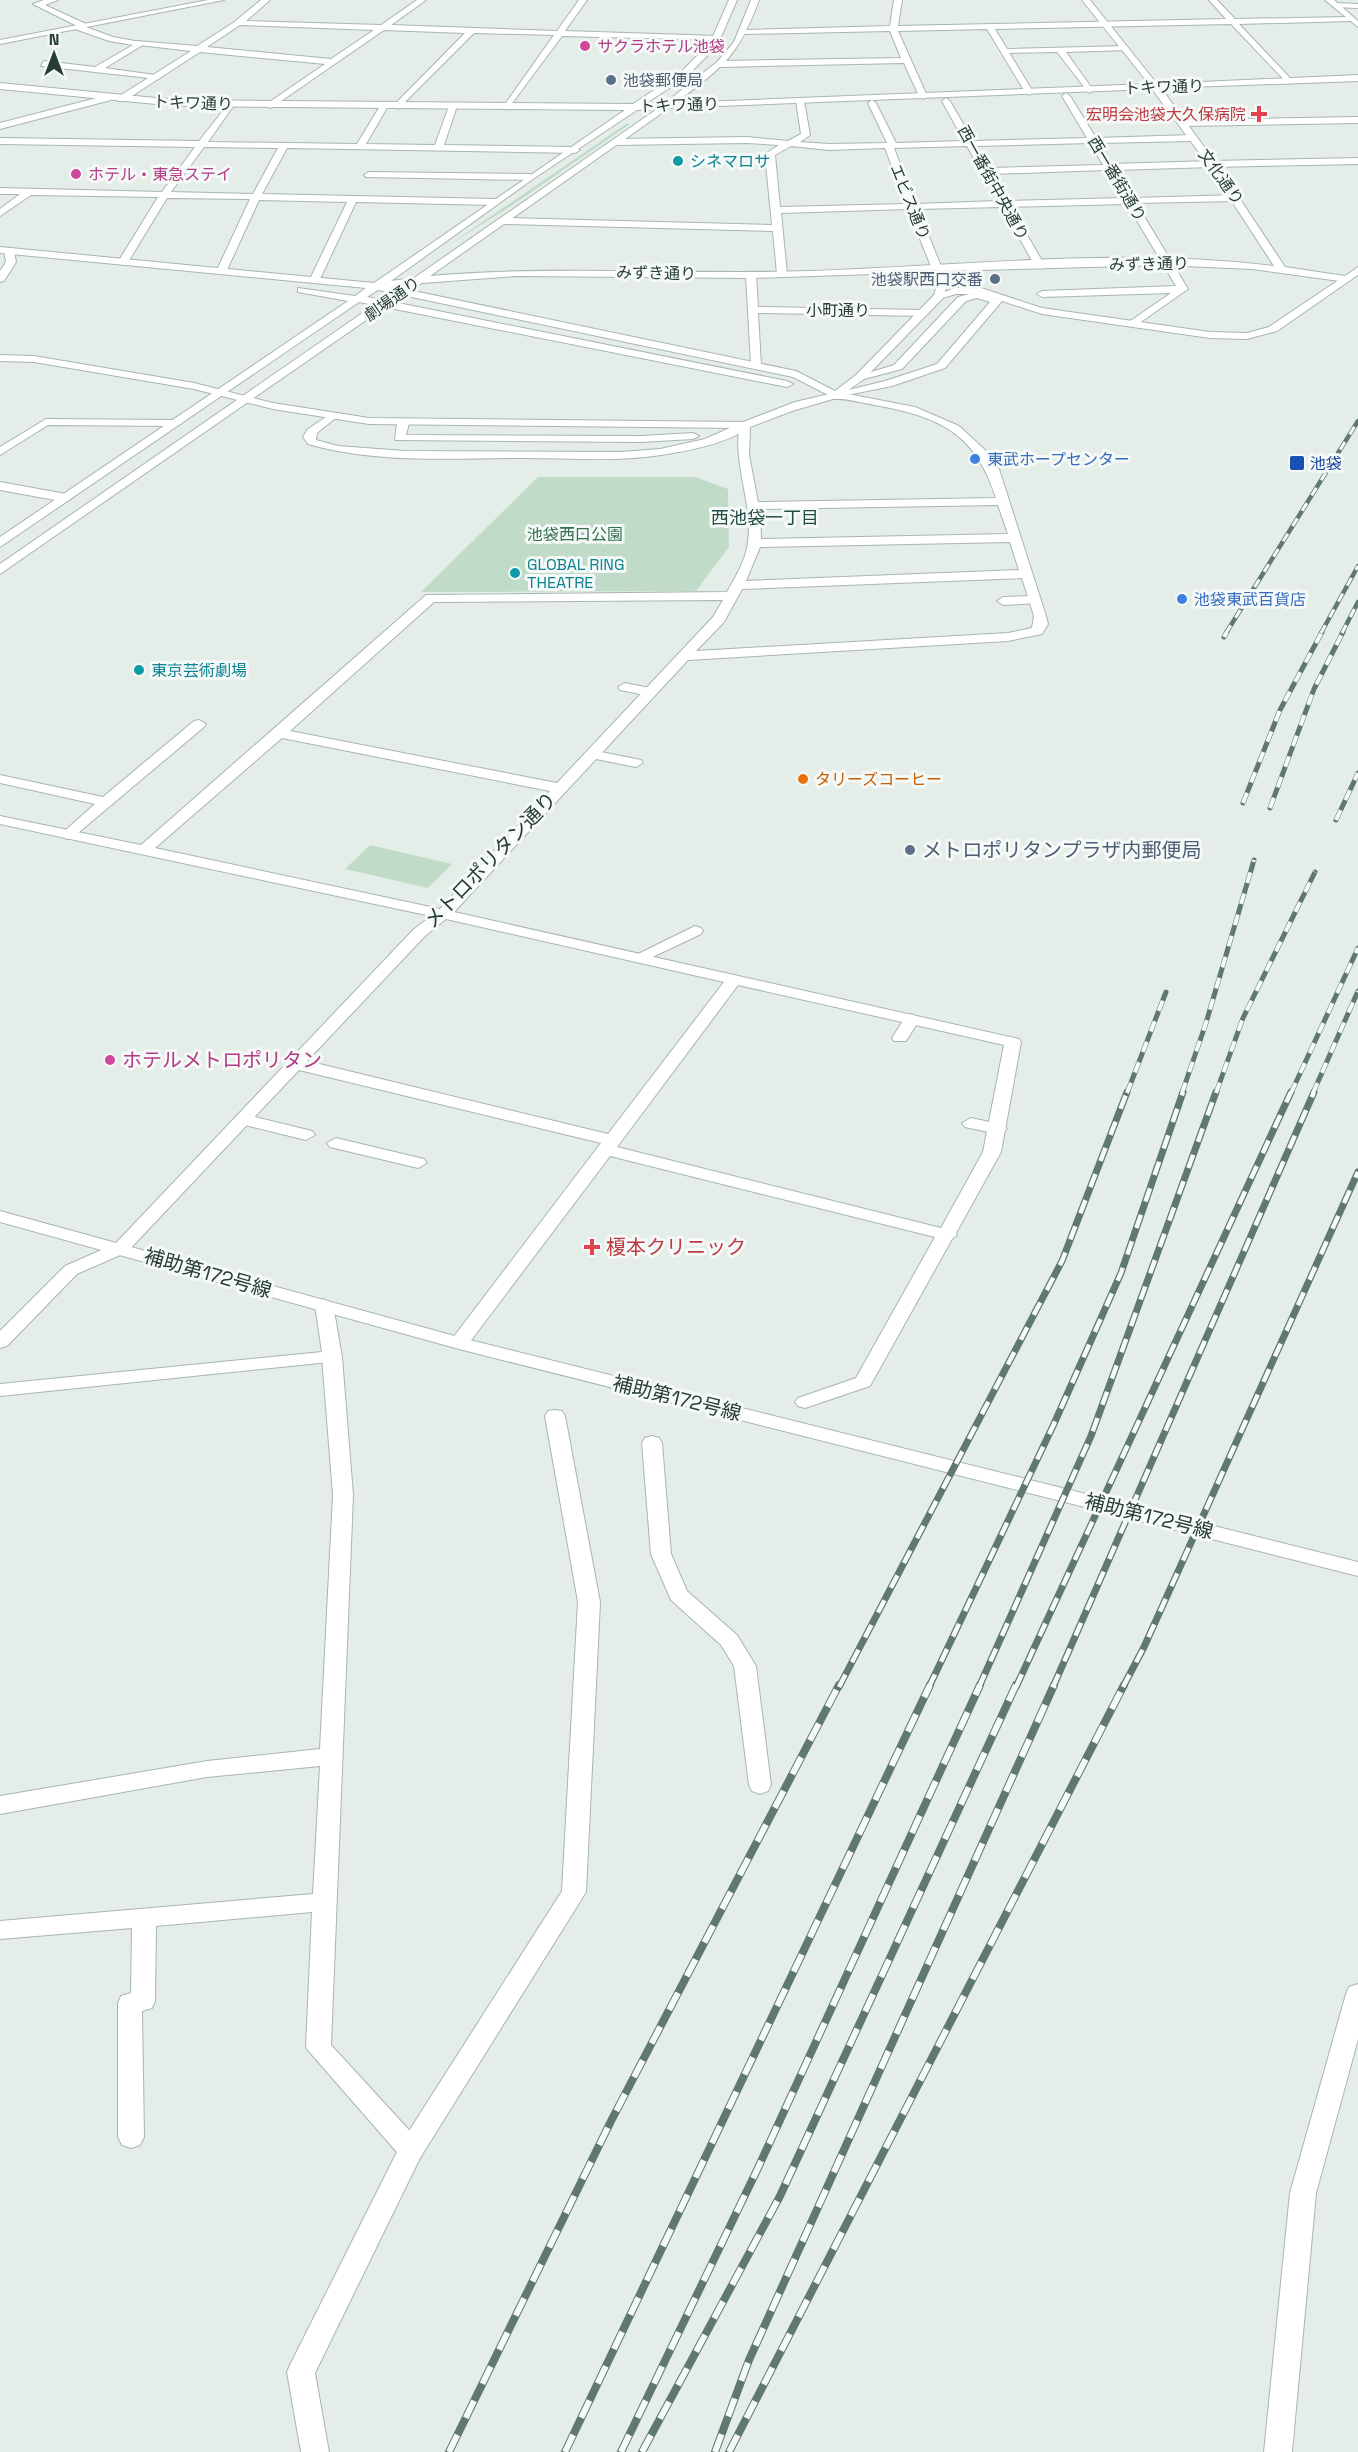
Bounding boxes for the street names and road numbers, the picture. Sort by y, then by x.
street label: トキワ通り [1124,75,1204,99]
street label: トキワ通り [153,91,233,115]
street label: トキワ通り [639,93,719,117]
street label: 西一番街中央通り [953,122,1033,244]
street label: 西一番街通り [1083,132,1151,226]
street label: 文化通り [1194,145,1248,209]
street label: エビス通り [885,161,935,243]
street label: みずき通り [1109,253,1189,275]
street label: みずき通り [616,262,696,284]
street label: 劇場通り [360,272,424,326]
street label: 小町通り [806,300,870,321]
street label: メトロポリタン通り [418,786,562,934]
street label: 補助第172号線 [141,1242,275,1304]
street label: 補助第172号線 [610,1369,744,1427]
street label: 補助第172号線 [1082,1487,1216,1545]

